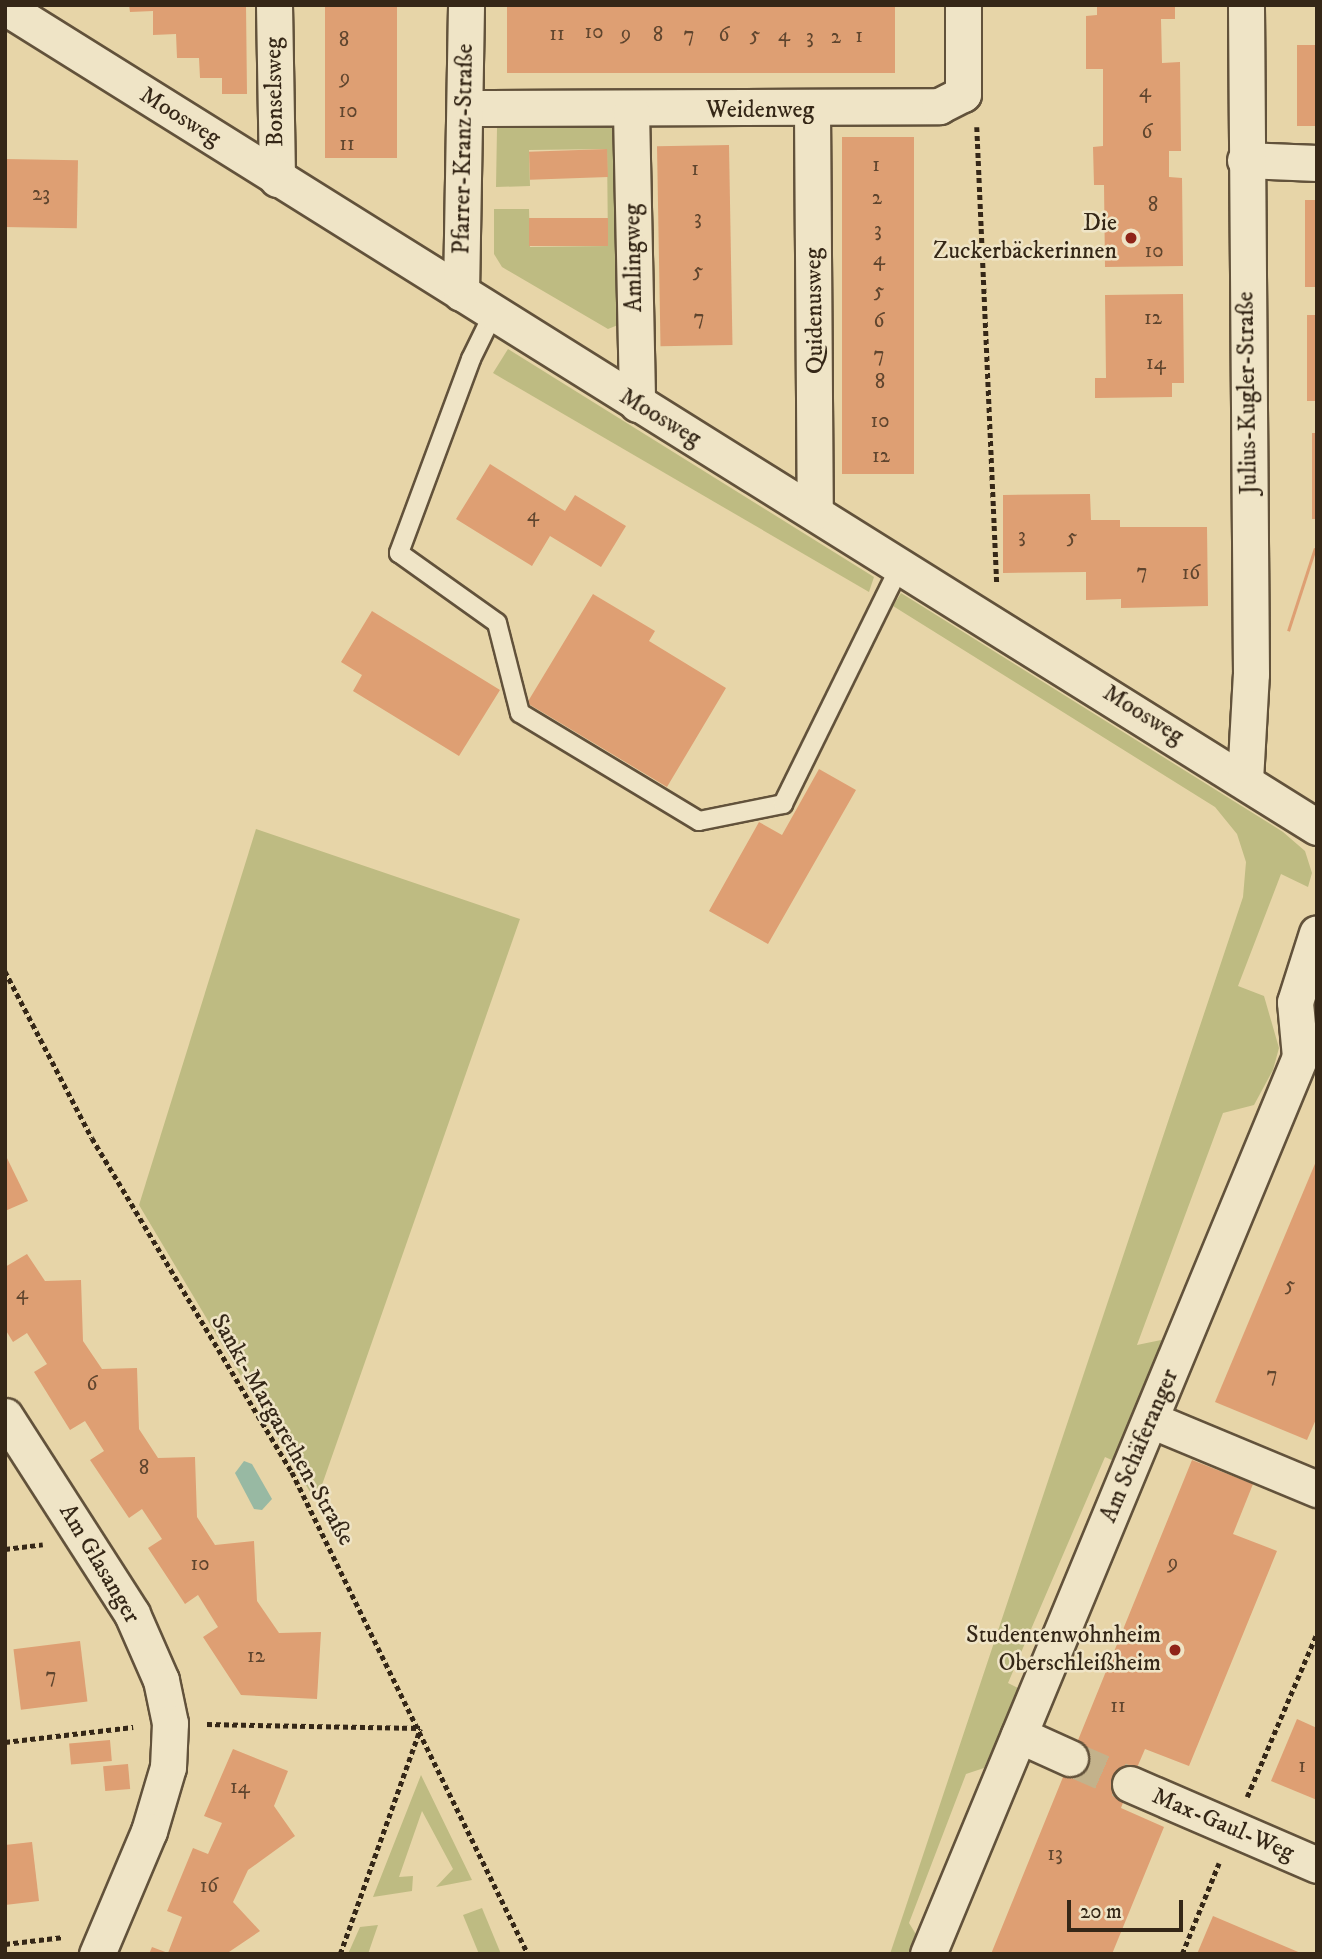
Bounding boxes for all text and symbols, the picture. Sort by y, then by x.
house number: 10 [585,19,603,45]
house number: 11 [549,21,565,47]
house number: 9 [621,21,631,47]
house number: 8 [653,22,663,48]
house number: 7 [683,22,695,48]
house number: 6 [719,22,729,48]
house number: 5 [750,22,760,48]
house number: 4 [778,22,790,48]
house number: 1 [855,23,863,49]
house number: 3 [806,24,814,50]
house number: 2 [831,24,841,50]
house number: 8 [339,27,349,53]
street label: Bonselsweg [260,37,290,147]
street label: Pfarrer-Kranz-Straße [448,43,480,255]
house number: 9 [340,65,350,91]
house number: 4 [1139,78,1151,104]
street label: Moosweg [134,81,226,153]
street label: Weidenweg [706,97,814,125]
house number: 10 [339,98,357,124]
house number: 6 [1142,119,1152,145]
house number: 11 [339,131,355,157]
house number: 1 [872,152,880,178]
house number: 1 [691,156,699,182]
house number: 23 [32,181,50,207]
house number: 2 [872,185,882,211]
house number: 8 [1148,192,1158,218]
street label: Amlingweg [619,204,649,312]
house number: 3 [694,205,702,231]
place label: Die Zuckerbäckerinnen [933,210,1117,266]
house number: 3 [874,217,882,243]
marker: Die Zuckerbäckerinnen [1123,230,1139,246]
house number: 10 [1145,238,1163,264]
house number: 4 [873,246,885,272]
street label: Quidenusweg [799,248,831,374]
house number: 5 [693,258,703,284]
house number: 5 [874,278,884,304]
street label: Julius-Kugler-Straße [1232,291,1264,495]
house number: 7 [693,305,705,331]
house number: 12 [1144,305,1162,331]
house number: 6 [874,308,884,334]
house number: 7 [873,342,885,368]
house number: 14 [1146,350,1166,376]
house number: 8 [875,369,885,395]
street label: Moosweg [614,383,706,453]
house number: 10 [871,408,889,434]
house number: 12 [872,443,890,469]
house number: 4 [527,502,539,528]
house number: 3 [1018,523,1026,549]
house number: 5 [1067,524,1077,550]
house number: 7 [1136,559,1148,585]
house number: 16 [1182,560,1200,586]
street label: Moosweg [1097,679,1189,751]
house number: 5 [1285,1272,1295,1298]
house number: 4 [16,1280,28,1306]
street label: Sankt-Margarethen-Straße [204,1309,360,1551]
house number: 7 [1266,1362,1278,1388]
street label: Am Schäferanger [1095,1365,1185,1527]
house number: 6 [87,1371,97,1397]
house number: 8 [139,1455,149,1481]
street label: Am Glasanger [52,1499,146,1629]
house number: 9 [1168,1550,1178,1576]
house number: 10 [191,1551,209,1577]
place label: Studentenwohnheim Oberschleißheim [966,1622,1161,1678]
marker: Studentenwohnheim Oberschleißheim [1167,1642,1183,1658]
house number: 12 [247,1643,265,1669]
house number: 7 [45,1663,57,1689]
house number: 11 [1110,1693,1126,1719]
house number: 1 [1298,1753,1306,1779]
house number: 14 [230,1774,250,1800]
street label: Max-Gaul-Weg [1148,1782,1298,1868]
house number: 13 [1047,1841,1063,1867]
house number: 16 [200,1873,218,1899]
scale bar [1070,1885,1186,1929]
text: 20 m [1080,1899,1122,1925]

